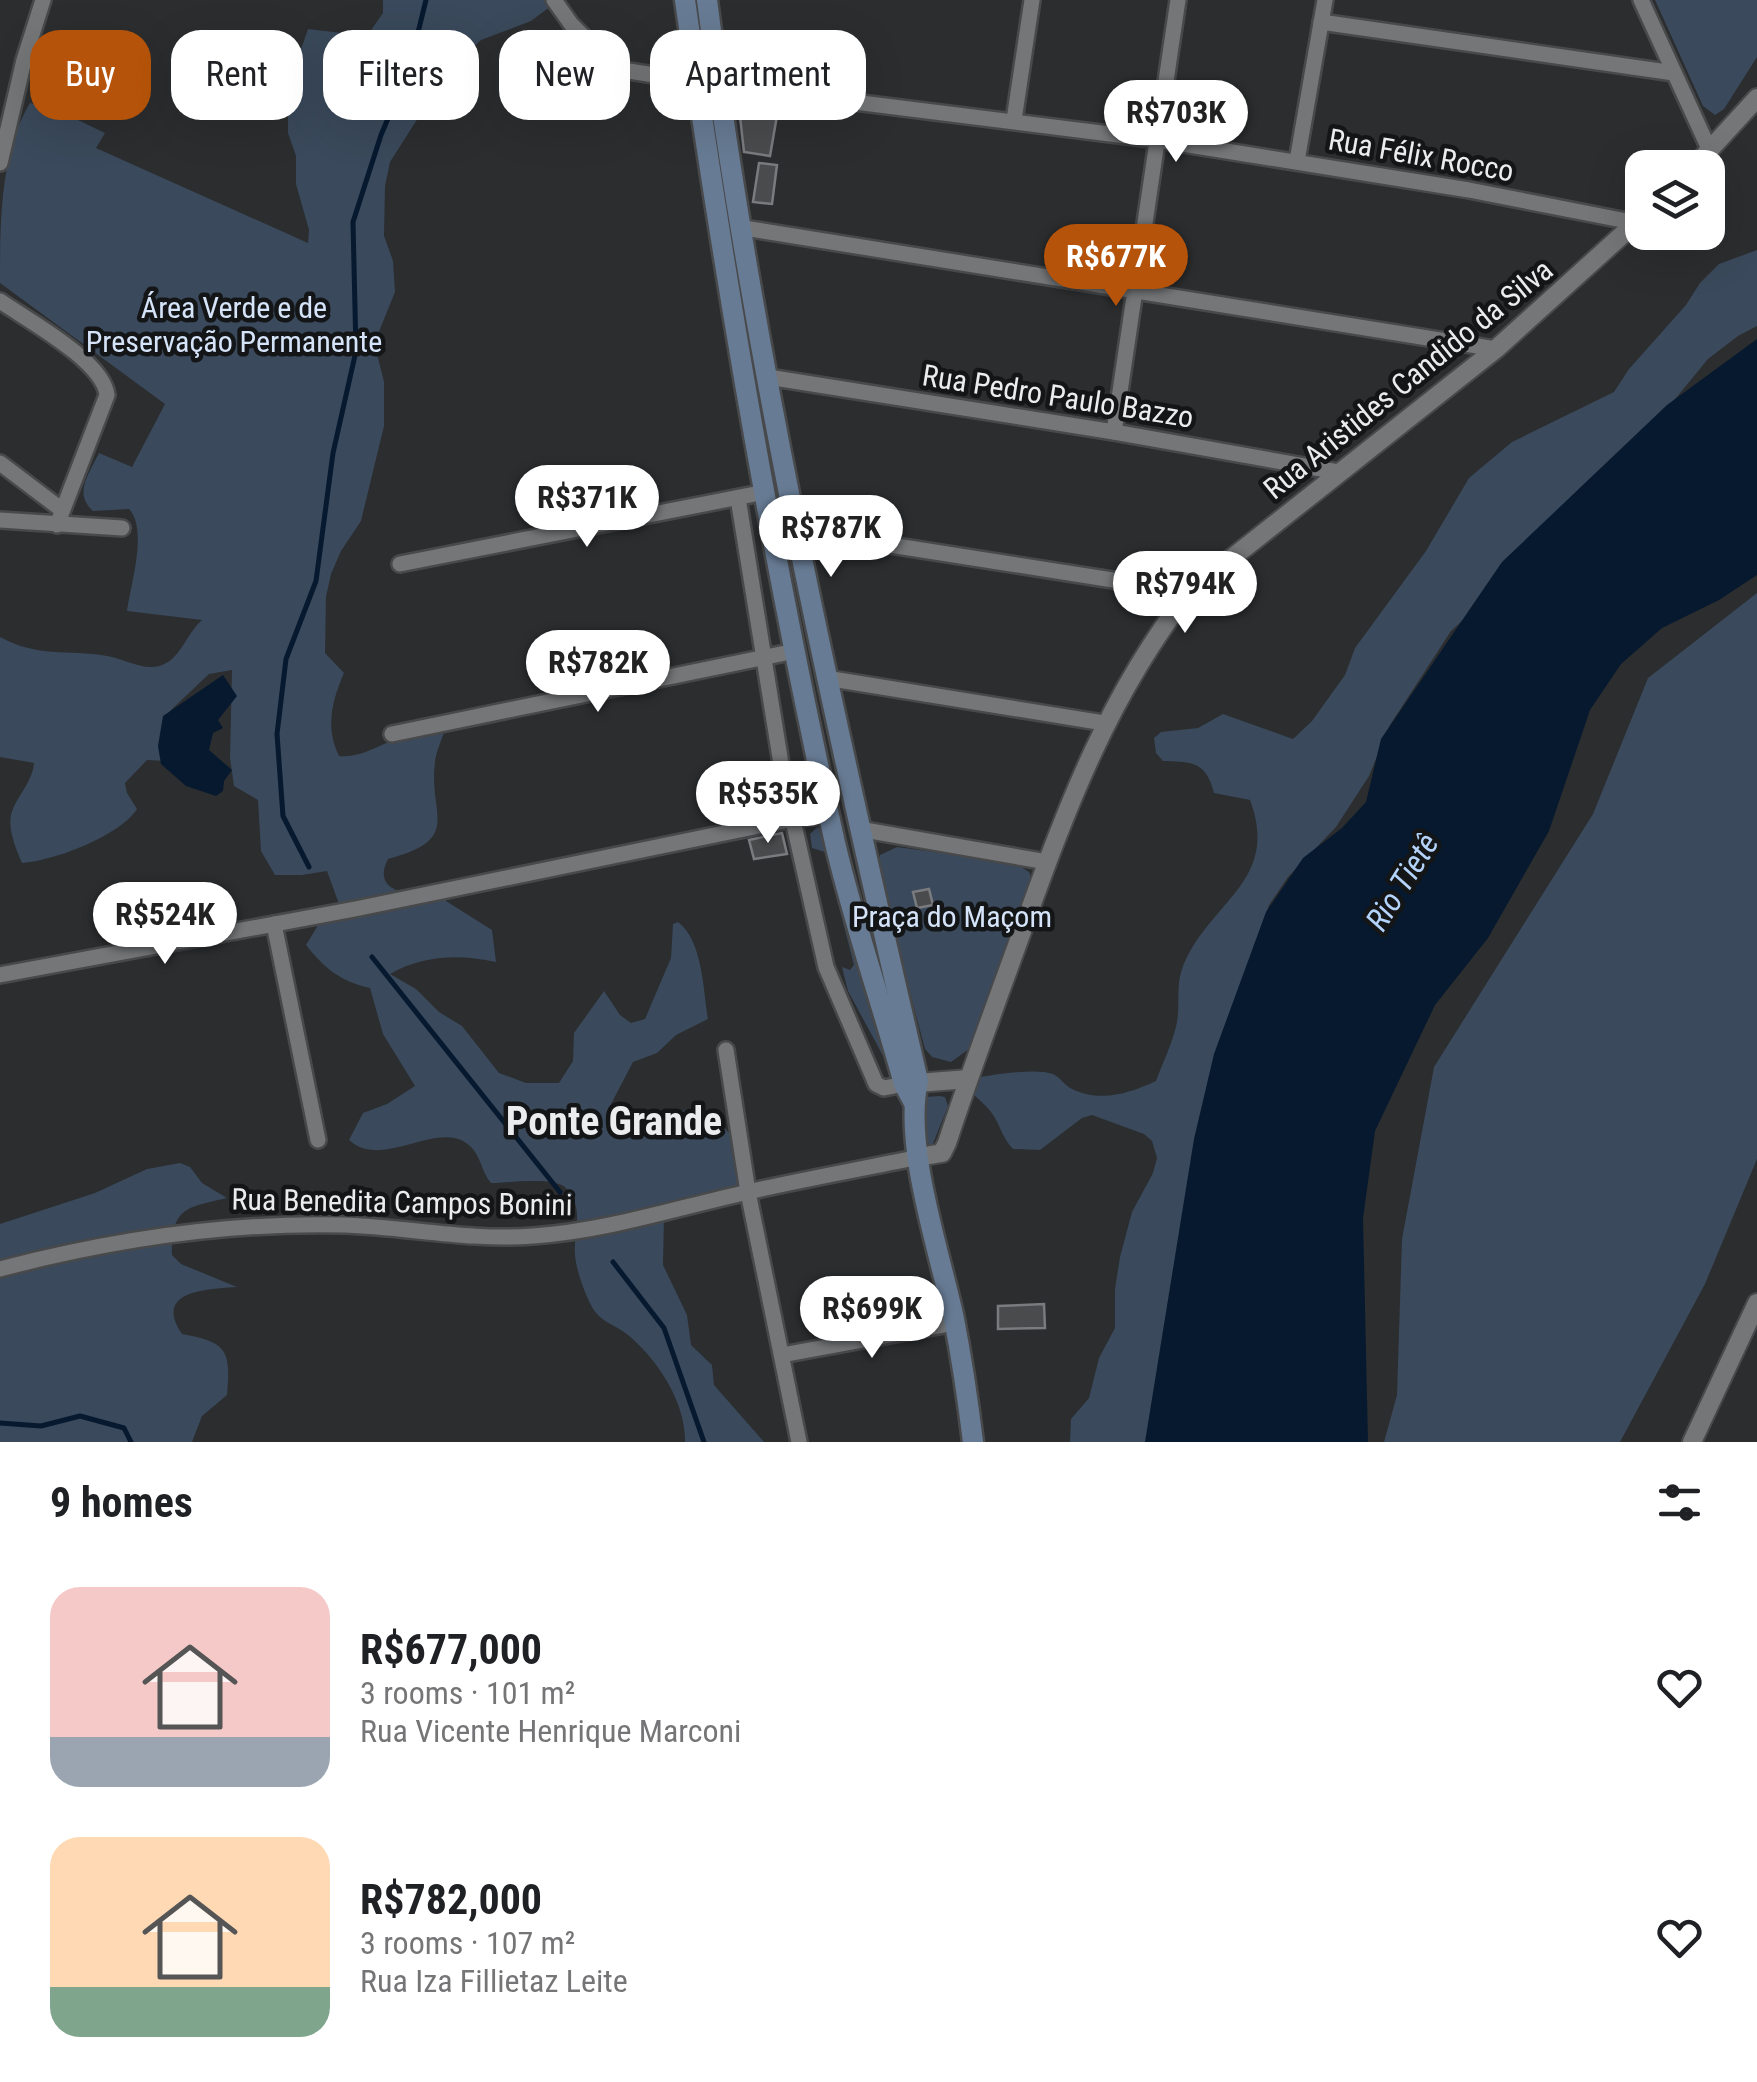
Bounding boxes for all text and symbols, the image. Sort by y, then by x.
chip: Buy [30,30,151,120]
chip: Rent [171,30,303,120]
chip: Filters [323,30,479,120]
chip: New [499,30,630,120]
chip: Apartment [650,30,866,120]
pin: R$703K [1095,80,1257,165]
text: R$703K [1126,93,1226,131]
street label: Rua Félix Rocco [1326,121,1516,189]
map controls [1625,150,1725,250]
button: layers [1625,150,1725,250]
pin: R$677K [1035,224,1197,309]
text: R$677K [1066,237,1166,275]
street label: Rua Aristides Candido da Silva [1257,252,1559,506]
park label: Área Verde e de Preservação Permanente [86,290,382,359]
street label: Rua Pedro Paulo Bazzo [920,357,1196,435]
pin: R$371K [506,465,668,550]
text: R$371K [537,478,637,516]
pin: R$787K [750,495,912,580]
text: R$787K [781,508,881,546]
pin: R$794K [1104,551,1266,636]
text: R$794K [1135,564,1235,602]
pin: R$782K [517,630,679,715]
text: R$782K [548,643,648,681]
pin: R$535K [687,761,849,846]
text: R$535K [718,774,818,812]
water label: Rio Tietê [1357,826,1447,938]
pin: R$524K [84,882,246,967]
text: R$524K [115,895,215,933]
park label: Praça do Maçom [852,899,1052,934]
district label: Ponte Grande [506,1098,722,1145]
street label: Rua Benedita Campos Bonini [231,1182,573,1222]
pin: R$699K [791,1276,953,1361]
text: R$699K [822,1289,922,1327]
icon: filters [1652,1475,1707,1530]
text: 9 homes [50,1478,193,1527]
text: R$677,000 [360,1625,542,1674]
icon: home [130,1627,250,1747]
icon: heart [1652,1660,1707,1715]
text: 3 rooms · 101 m² [360,1674,575,1712]
text: Rua Vicente Henrique Marconi [360,1712,741,1750]
text: R$782,000 [360,1875,542,1924]
icon: home [130,1877,250,1997]
icon: heart [1652,1910,1707,1965]
text: 3 rooms · 107 m² [360,1924,575,1962]
text: Rua Iza Fillietaz Leite [360,1962,628,2000]

